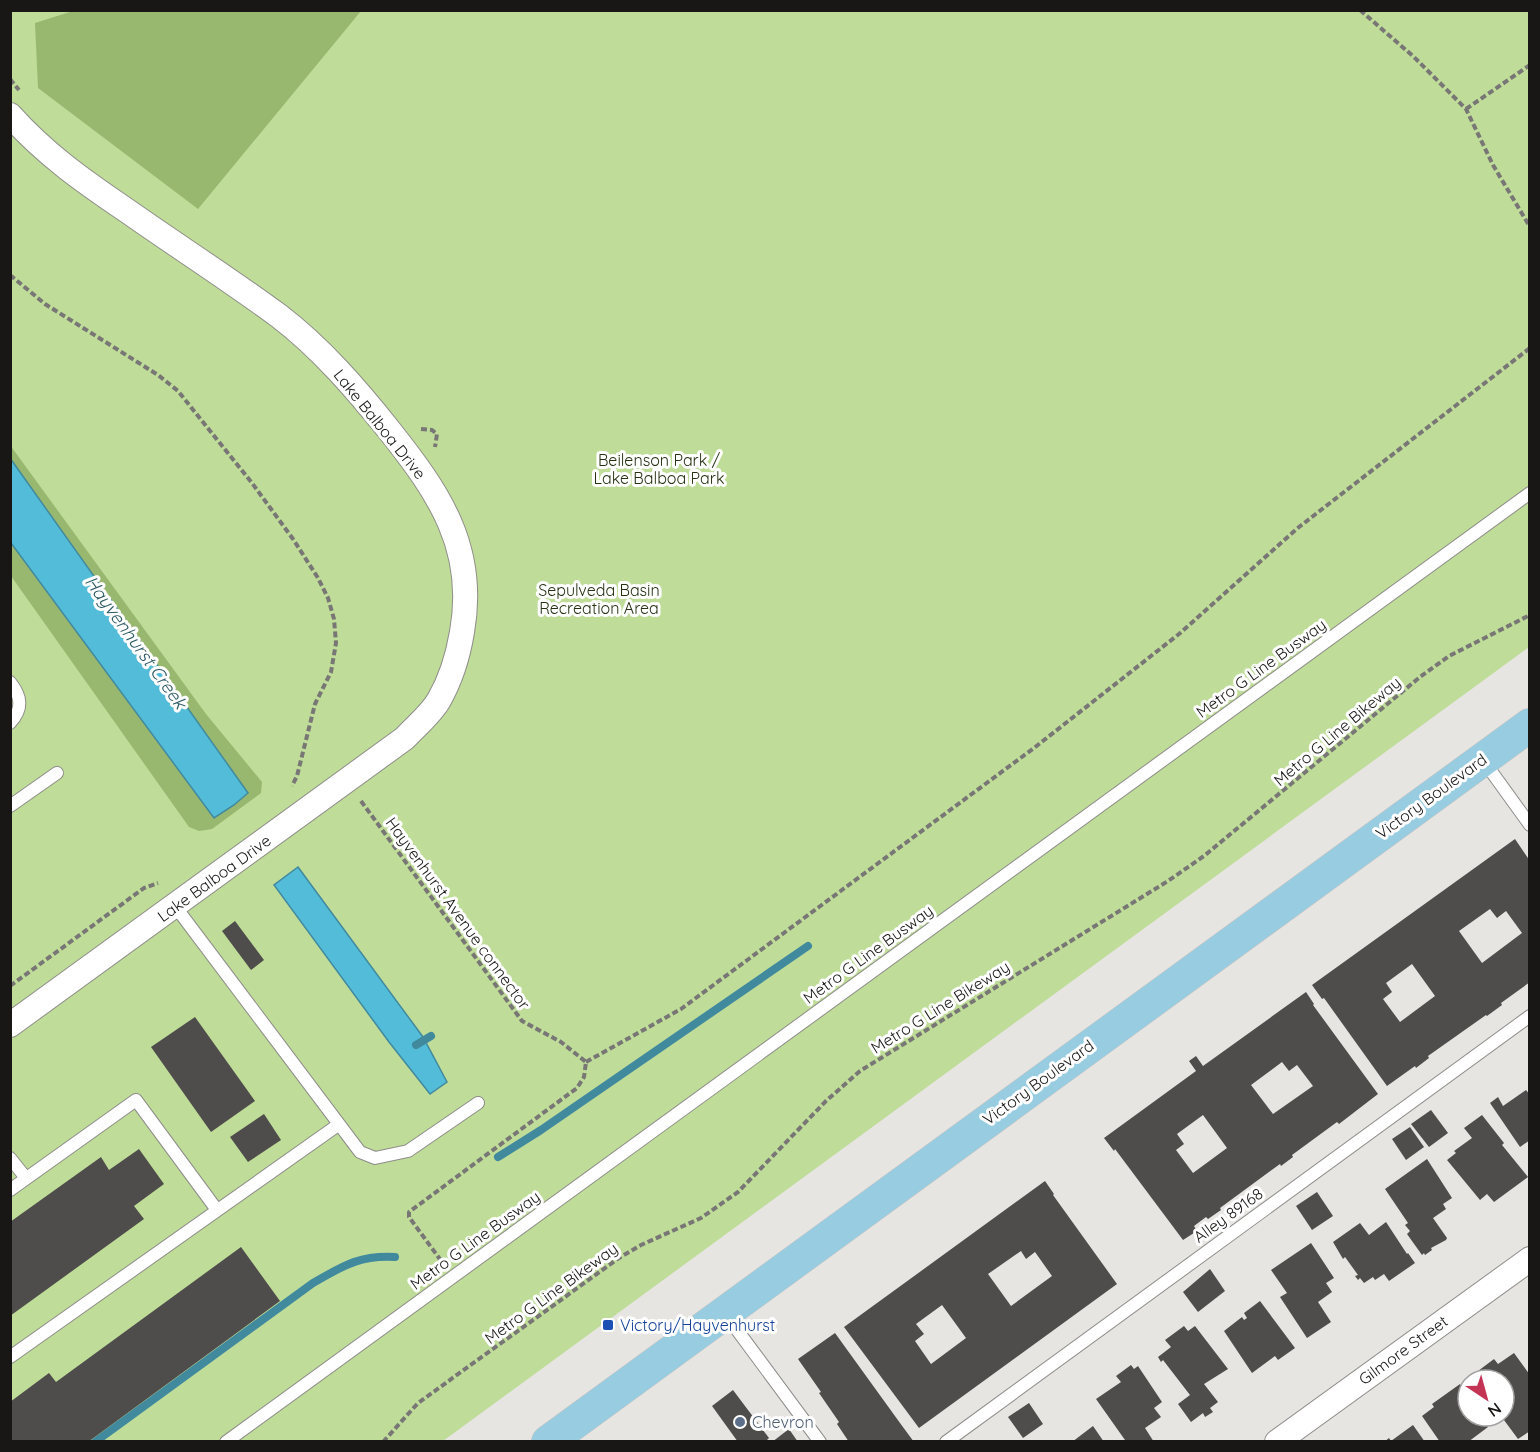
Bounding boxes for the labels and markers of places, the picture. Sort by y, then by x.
place label: Victory/Hayvenhurst [620,1315,775,1335]
marker: Victory/Hayvenhurst [601,1318,615,1332]
place label: Chevron [752,1412,814,1432]
marker: Chevron [733,1415,747,1429]

